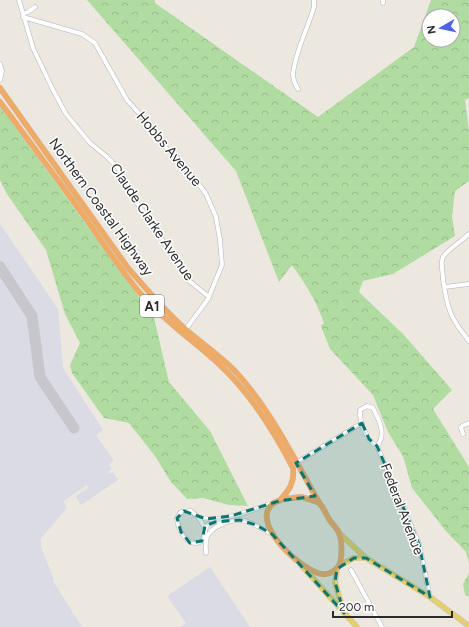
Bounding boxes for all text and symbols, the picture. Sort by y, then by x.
north arrow [421,8,461,48]
text: N [425,24,439,35]
street label: Hobbs Avenue [133,108,205,190]
street label: Northern Coastal Highway [45,135,157,280]
street label: Claude Clarke Avenue [106,160,198,284]
road number: A1 [140,295,164,317]
street label: Federal Avenue [377,461,427,558]
scale bar [333,593,452,619]
text: 200 m [339,600,374,614]

